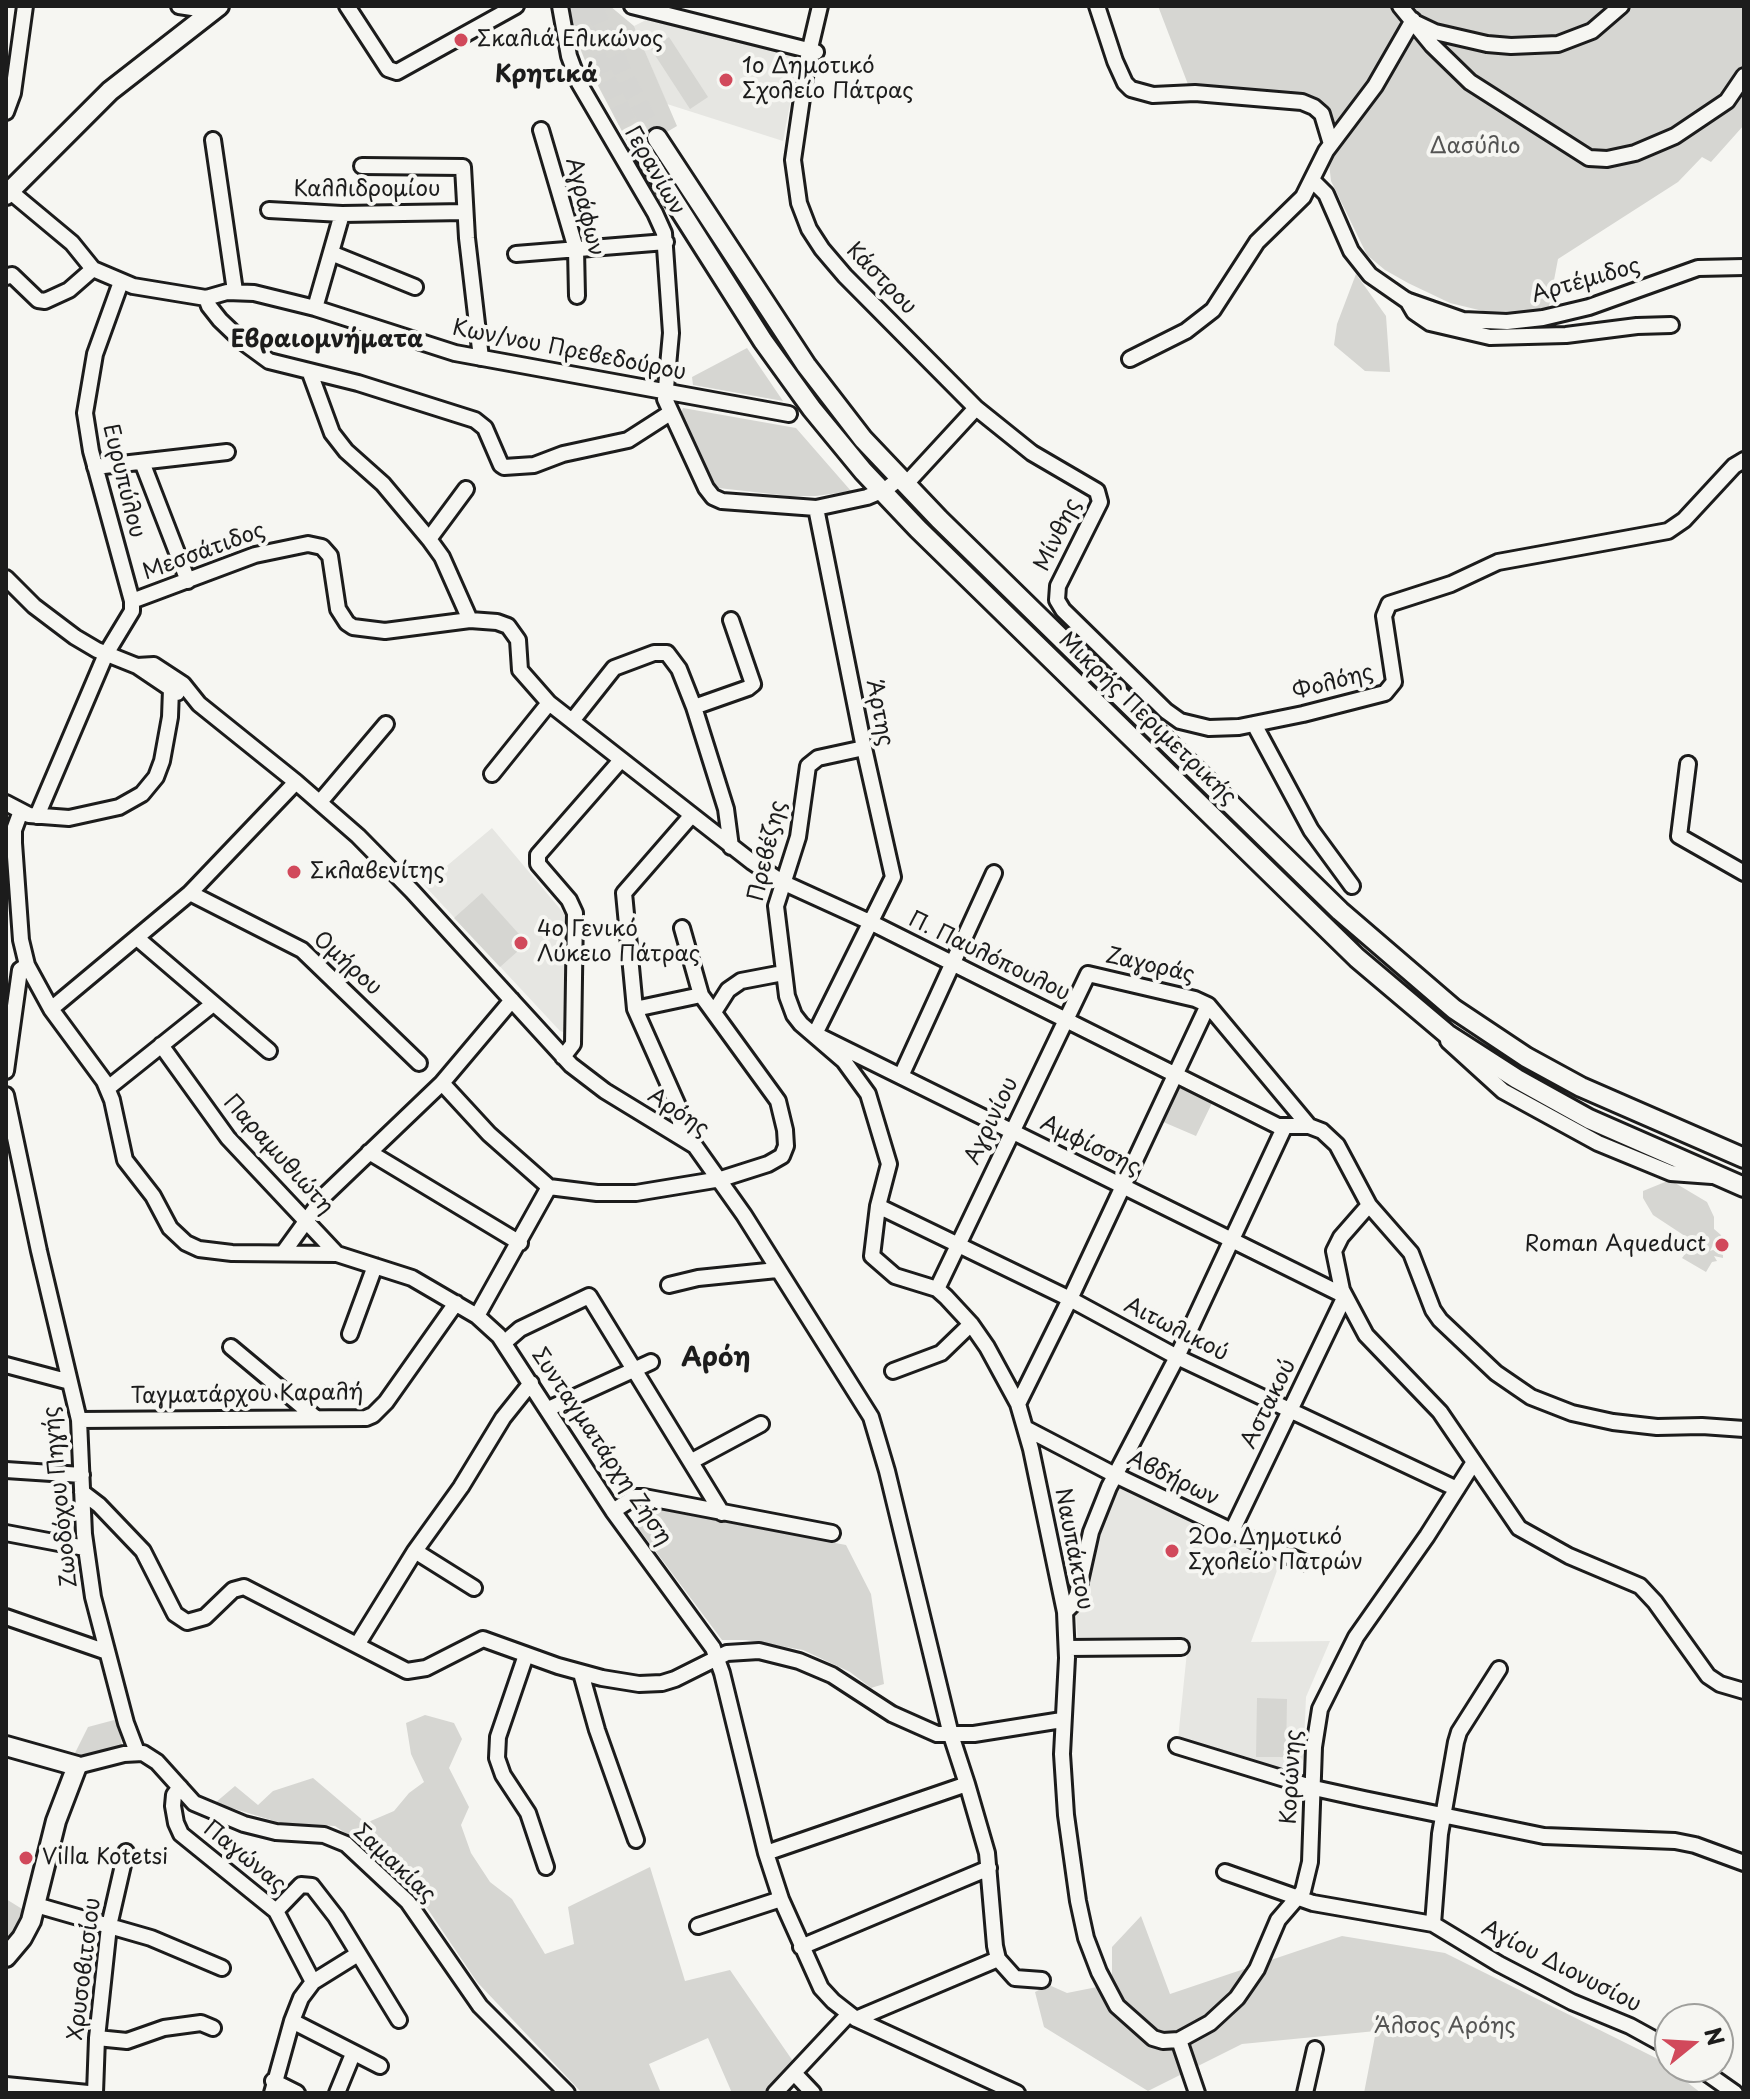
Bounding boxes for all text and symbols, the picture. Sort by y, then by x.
place label: Σκαλιά Ελικώνος [477,27,663,53]
marker: Σκαλιά Ελικώνος [452,31,470,49]
place label: 1ο Δημοτικό Σχολείο Πάτρας [742,54,914,106]
district label: Κρητικά [494,61,598,89]
marker: 1ο Δημοτικό Σχολείο Πάτρας [717,71,735,89]
street label: Γερανίων [618,122,690,220]
park label: Δασύλιο [1430,134,1520,160]
street label: Αγράφων [559,155,609,259]
street label: Καλλιδρομίου [293,177,441,203]
street label: Κάστρου [840,238,922,320]
street label: Αρτέμιδος [1529,253,1643,309]
street label: Κων/νου Πρεβεδούρου [450,315,688,387]
district label: Εβραιομνήματα [231,326,423,354]
street label: Ευρυπύλου [96,421,150,541]
street label: Μίνθης [1029,494,1087,576]
street label: Μεσσάτιδος [139,518,269,586]
street label: Μικρής Περιμετρικής [1053,627,1241,811]
street label: Φολόης [1290,660,1376,706]
street label: Άρτης [860,677,898,749]
street label: Πρεβέζης [744,798,792,904]
place label: Σκλαβενίτης [310,859,445,885]
marker: Σκλαβενίτης [285,863,303,881]
street label: Π. Παυλόπουλου [904,906,1074,1008]
place label: 4ο Γενικό Λύκειο Πάτρας [537,917,700,968]
street label: Ομήρου [307,926,387,1002]
marker: 4ο Γενικό Λύκειο Πάτρας [512,934,530,952]
street label: Ζαγοράς [1103,943,1197,989]
street label: Αγρινίου [960,1073,1024,1169]
street label: Αρόης [642,1083,714,1143]
street label: Παραμυθιώτη [217,1090,339,1220]
street label: Αμφίσσης [1036,1111,1144,1181]
place label: Roman Aqueduct [1525,1232,1706,1258]
marker: Roman Aqueduct [1713,1236,1731,1254]
street label: Αιτωλικού [1120,1293,1232,1367]
street label: Συνταγματάρχη Ζήση [525,1343,677,1551]
district label: Αρόη [682,1343,750,1375]
street label: Αστακού [1236,1355,1302,1453]
street label: Ταγματάρχου Καραλή [130,1380,364,1410]
street label: Ζωοδόχου Πηγής [38,1405,84,1589]
street label: Αβδήρων [1123,1445,1223,1513]
street label: Ναυπάκτου [1048,1486,1098,1612]
place label: 20ο Δημοτικό Σχολείο Πατρών [1188,1525,1363,1576]
marker: 20ο Δημοτικό Σχολείο Πατρών [1163,1542,1181,1560]
street label: Κορώνης [1276,1729,1308,1825]
street label: Παγώνας [197,1816,291,1898]
street label: Σαμακίας [347,1819,441,1909]
place label: Villa Kotetsi [42,1845,168,1871]
marker: Villa Kotetsi [17,1849,35,1867]
street label: Χρυσοβιτσίου [63,1896,107,2042]
street label: Αγίου Διονυσίου [1477,1915,1645,2019]
north arrow [1654,2003,1734,2083]
park label: Άλσος Αρόης [1374,2014,1516,2040]
text: N [1697,2023,1734,2049]

